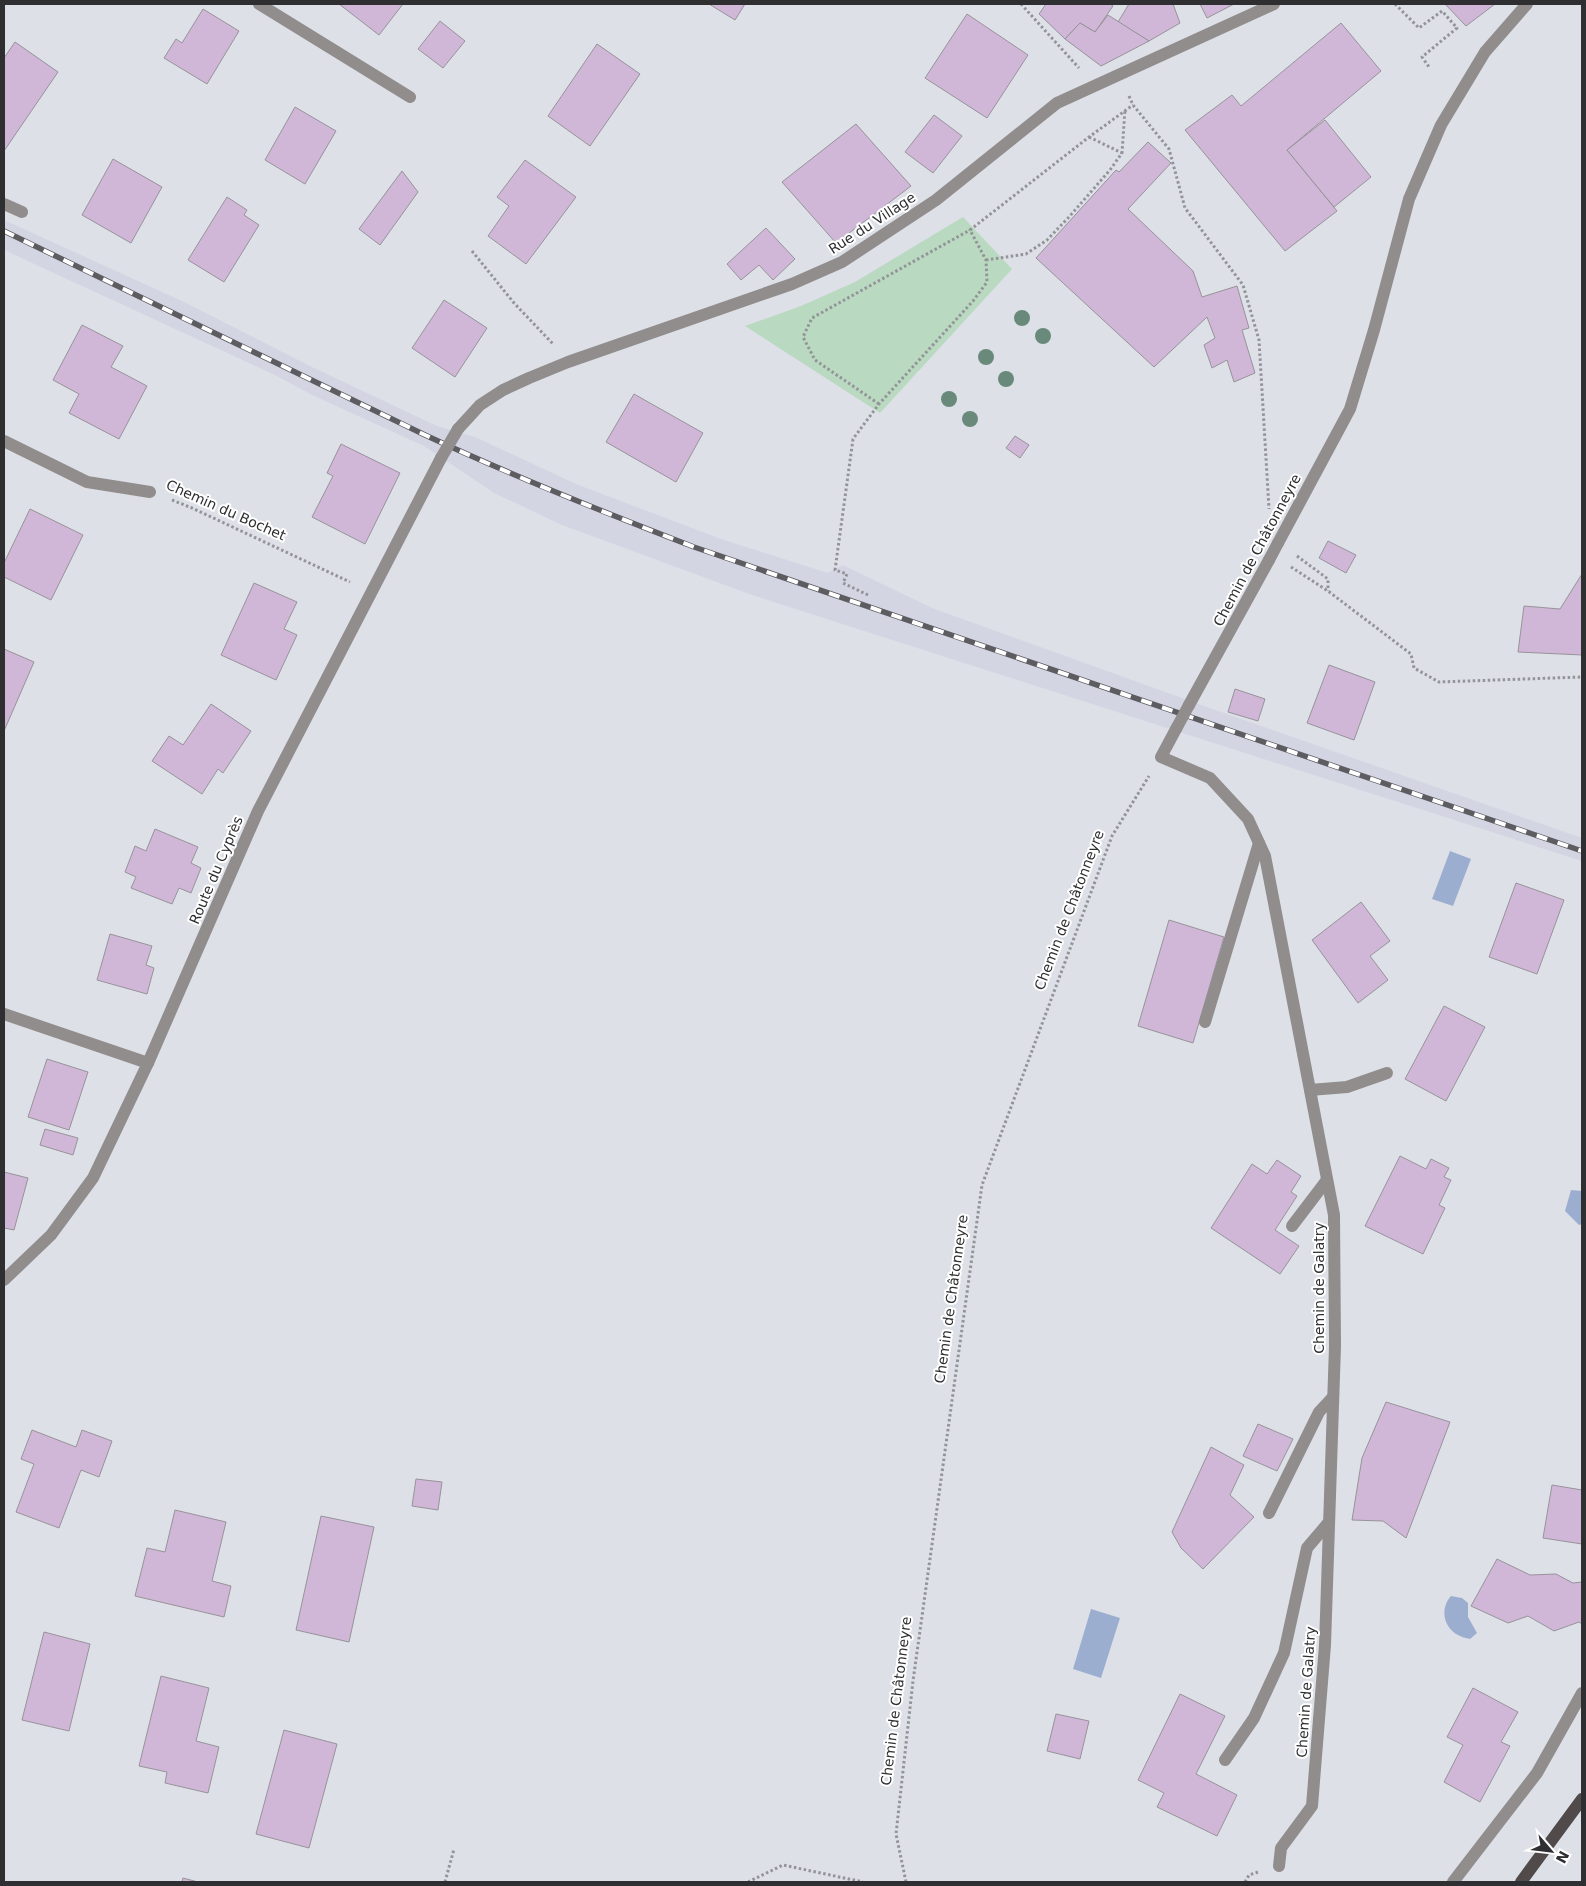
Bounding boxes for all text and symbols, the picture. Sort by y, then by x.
street label: Rue du Village [826,189,918,257]
street label: Chemin de Châtonneyre [1210,471,1304,629]
street label: Chemin du Bochet [164,476,289,544]
street label: Route du Cyprès [186,814,246,926]
street label: Chemin de Châtonneyre [1031,828,1107,992]
street label: Chemin de Châtonneyre [931,1214,971,1384]
street label: Chemin de Galatry [1311,1222,1327,1354]
street label: Chemin de Châtonneyre [878,1616,914,1786]
street label: Chemin de Galatry [1293,1626,1319,1758]
north arrow [1526,1826,1576,1876]
text: N [1553,1848,1572,1866]

